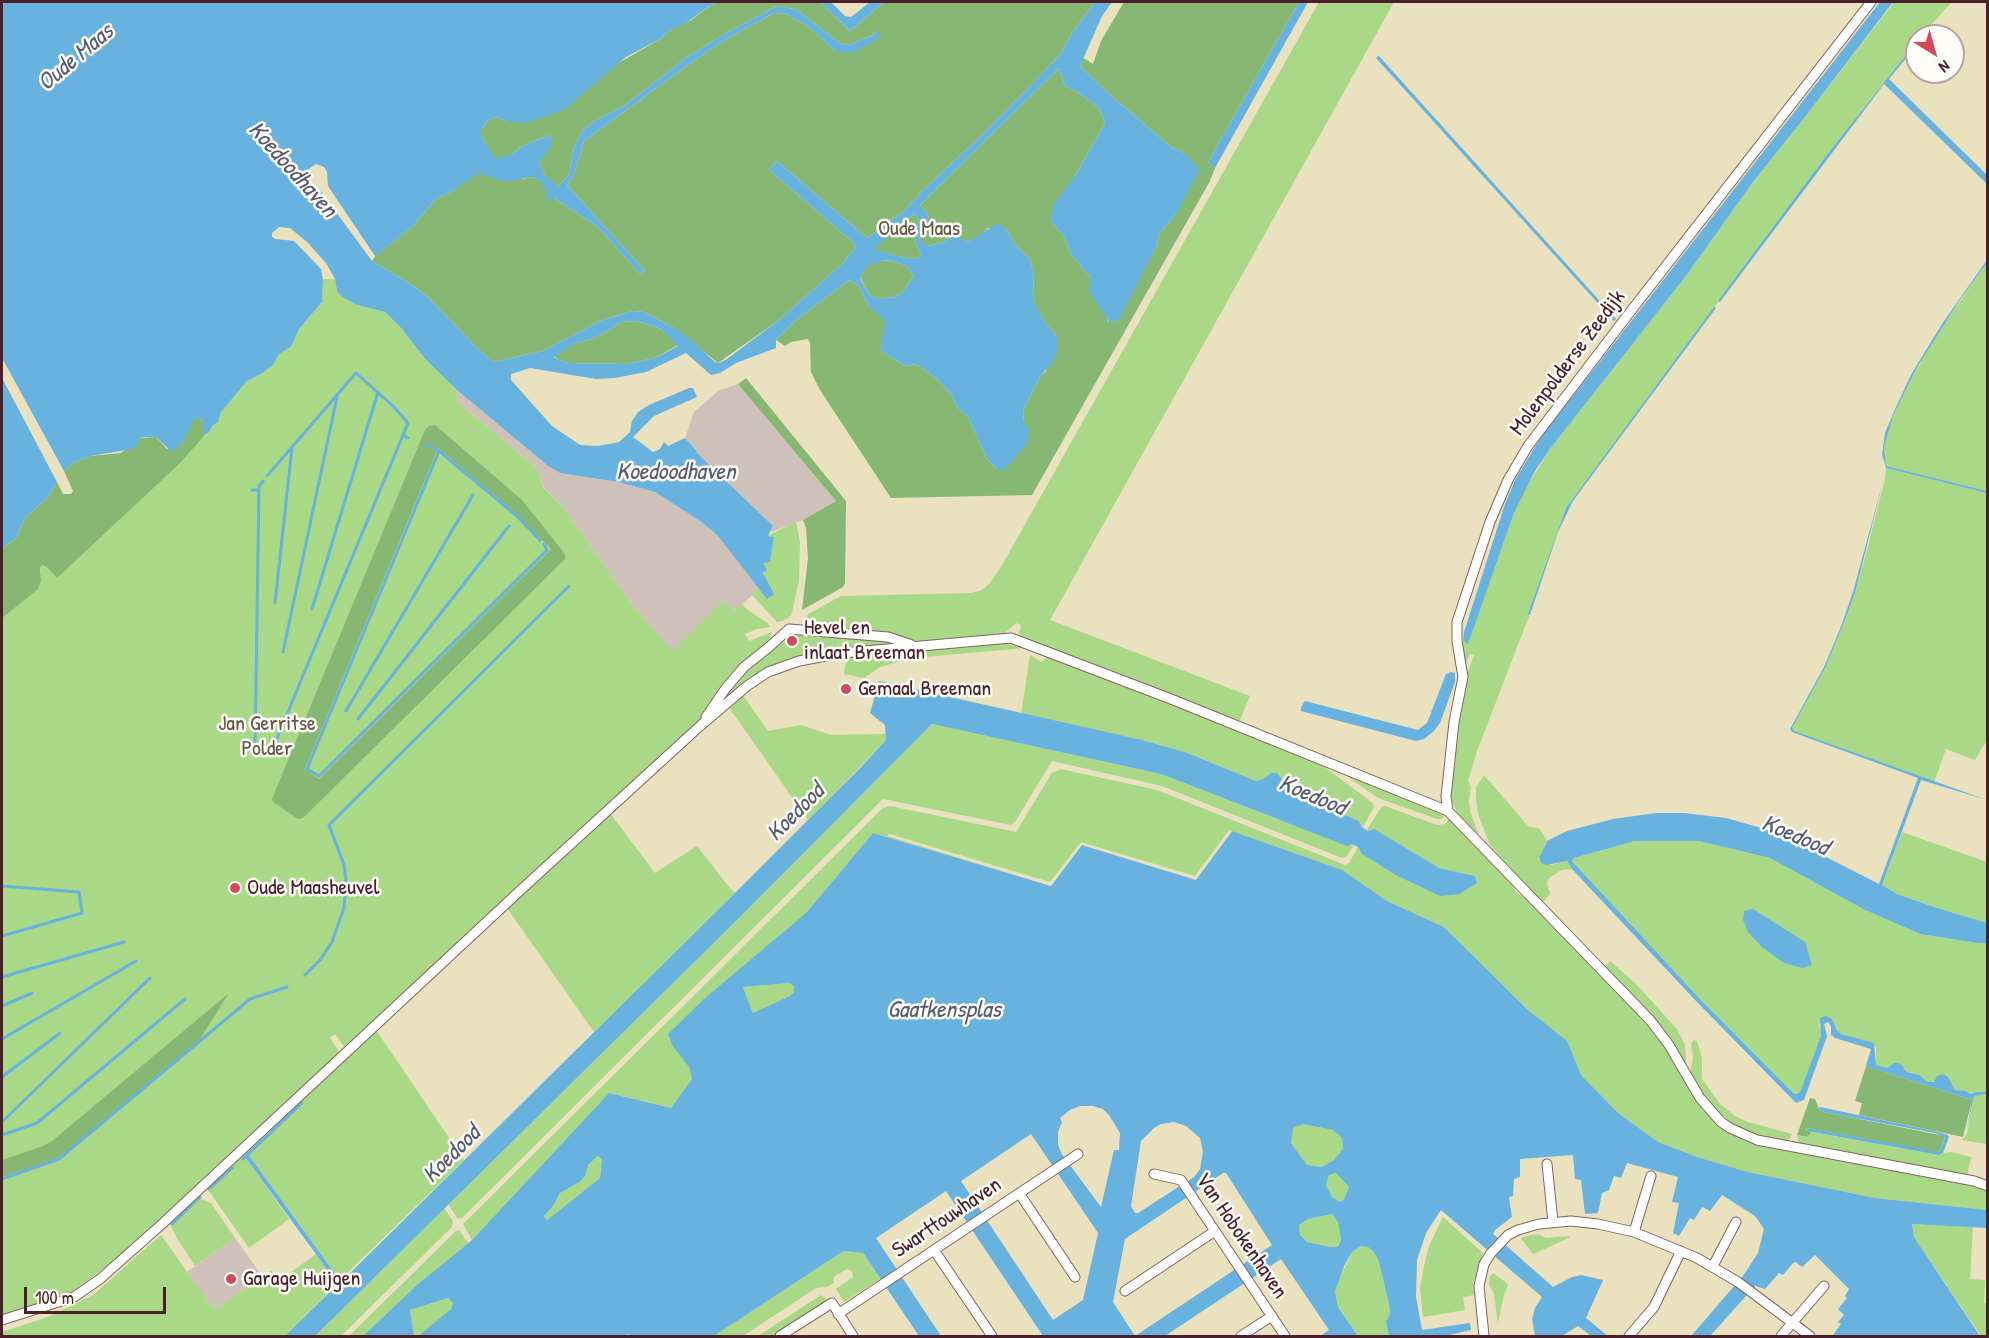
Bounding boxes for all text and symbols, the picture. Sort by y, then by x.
water label: Oude Maas [32,18,120,98]
north arrow [1905,24,1965,84]
text: N [1935,55,1955,78]
water label: Koedoodhaven [241,116,343,224]
park label: Oude Maas [878,216,960,242]
street label: Molenpolderse Zeedijk [1505,285,1631,441]
water label: Koedoodhaven [616,459,736,487]
place label: Hevel en inlaat Breeman [804,615,925,666]
marker: Hevel en inlaat Breeman [785,634,799,648]
place label: Gemaal Breeman [858,676,991,702]
marker: Gemaal Breeman [839,682,853,696]
park label: Jan Gerritse Polder [218,711,316,762]
water label: Koedood [1274,769,1350,823]
water label: Koedood [761,778,831,848]
water label: Koedood [1757,809,1833,863]
place label: Oude Maasheuvel [247,875,379,901]
marker: Oude Maasheuvel [228,881,242,895]
water label: Gaatkensplas [887,997,1001,1025]
water label: Koedood [417,1120,487,1190]
street label: Van Hobokenhaven [1189,1168,1293,1304]
street label: Swarttouwhaven [888,1172,1006,1264]
place label: Garage Huijgen [243,1266,361,1292]
marker: Garage Huijgen [224,1272,238,1286]
scale bar [27,1275,170,1313]
text: 100 m [35,1285,74,1310]

